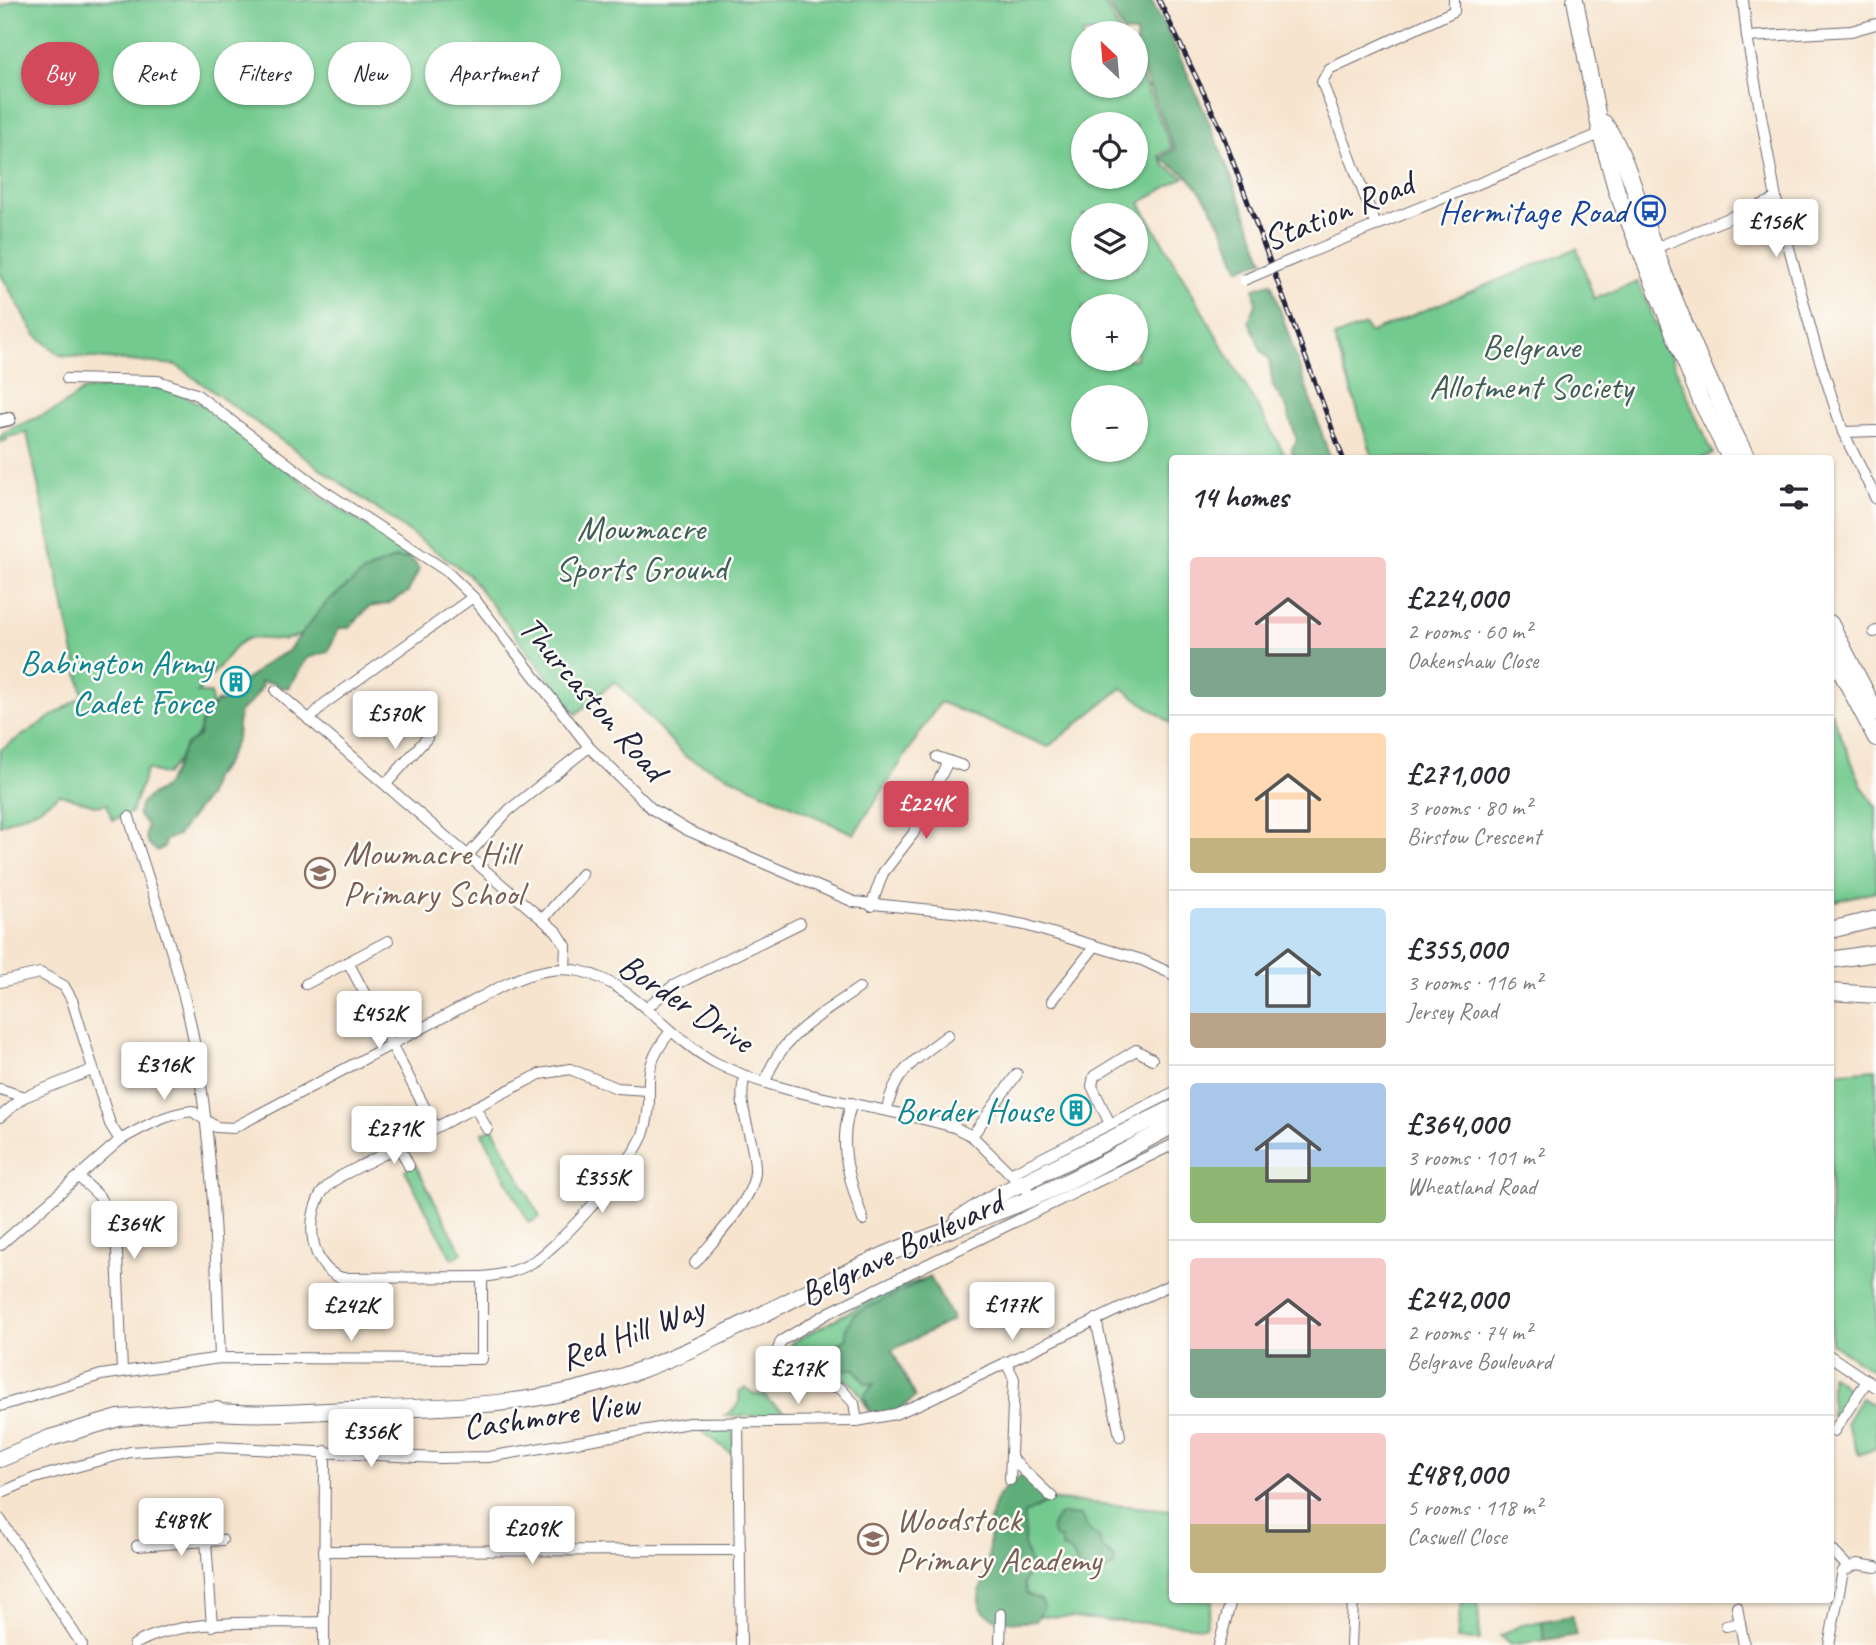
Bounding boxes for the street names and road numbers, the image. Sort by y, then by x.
street label: Station Road [1256,159,1424,261]
street label: Thurcaston Road [509,606,680,794]
street label: Border Drive [610,943,764,1065]
street label: Belgrave Boulevard [792,1177,1015,1317]
street label: Red Hill Way [554,1284,713,1381]
street label: Cashmore View [460,1380,645,1450]

